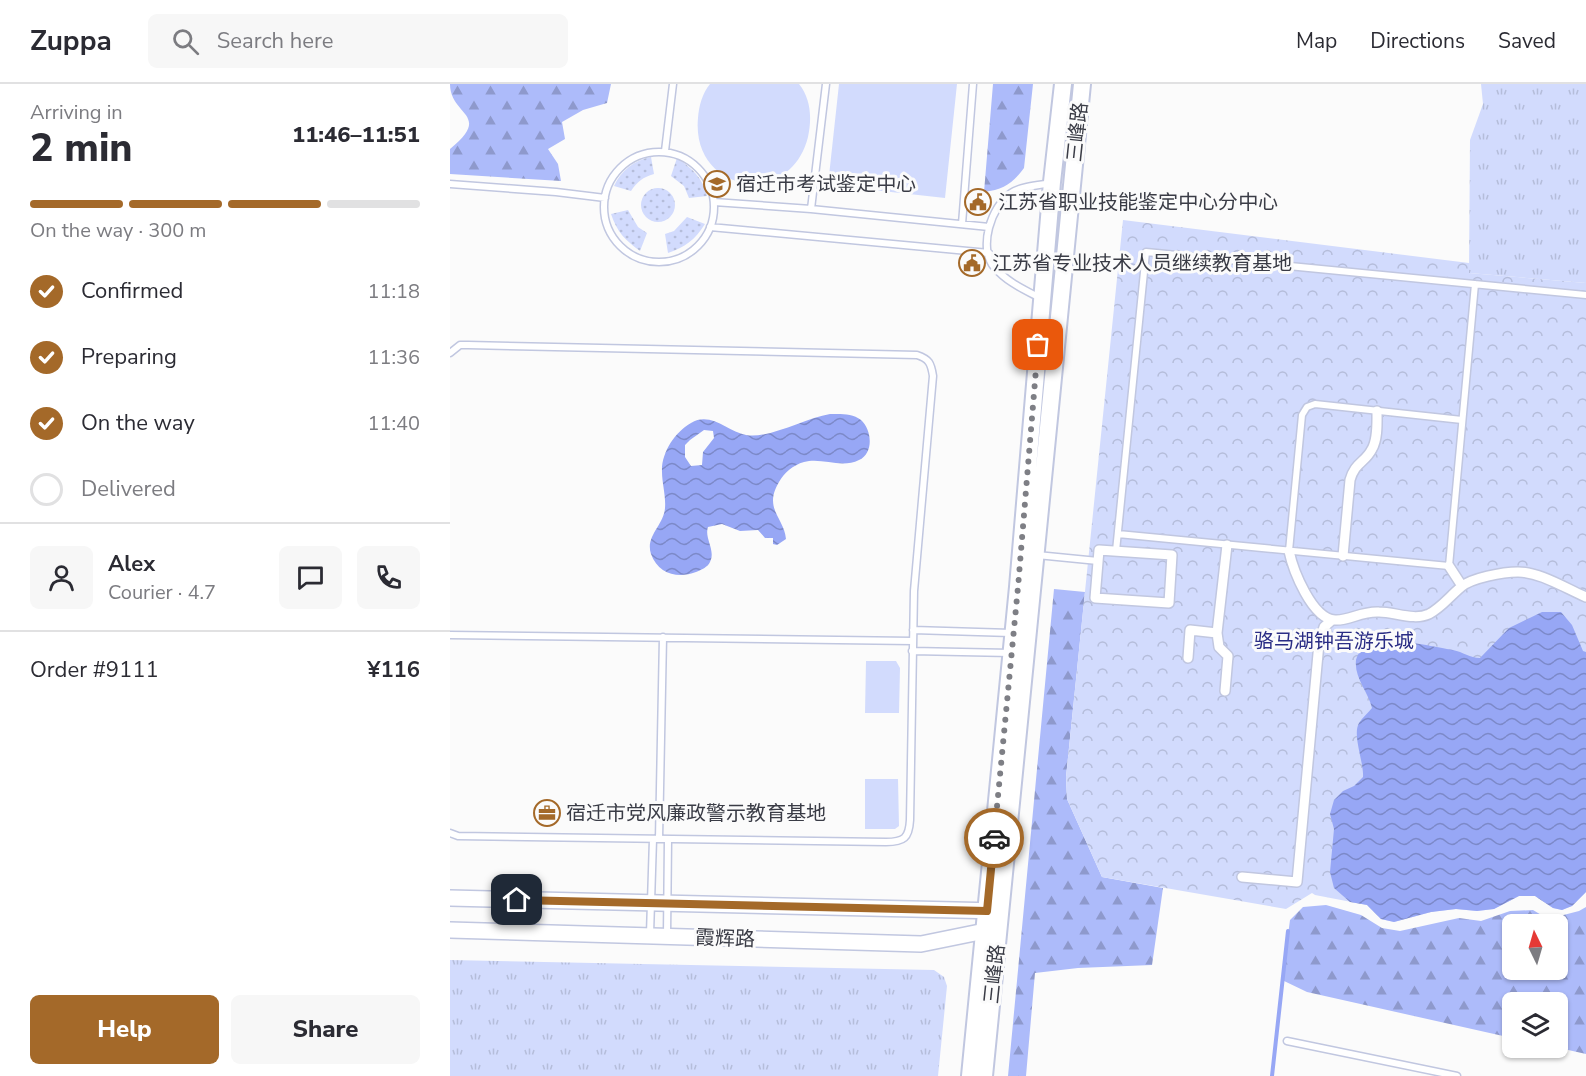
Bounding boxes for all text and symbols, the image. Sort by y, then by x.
search box [148,14,568,68]
text: Zuppa [30,22,112,60]
icon: search [169,25,202,58]
text: Search here [217,26,333,56]
text: Map [1296,27,1337,55]
text: Directions [1370,27,1465,55]
text: Saved [1498,27,1556,55]
text: Arriving in [30,99,123,126]
street label: 三峰路 [1061,101,1094,163]
text: 11:46–11:51 [292,120,420,150]
text: 2 min [30,122,133,175]
school or university icon: 宿迁市考试鉴定中心 [702,169,732,199]
place label: 宿迁市考试鉴定中心 [736,171,916,198]
public building icon: 江苏省职业技能鉴定中心分中心 [963,187,993,217]
place label: 江苏省职业技能鉴定中心分中心 [998,189,1278,216]
text: On the way · 300 m [30,217,206,244]
public building icon: 江苏省专业技术人员继续教育基地 [957,248,987,278]
place label: 江苏省专业技术人员继续教育基地 [992,250,1292,277]
icon: check [30,275,63,308]
text: Confirmed [81,276,183,306]
text: 11:18 [367,278,420,305]
pin [1012,319,1063,370]
icon: bag [1021,328,1054,361]
icon: check [30,341,63,374]
text: Preparing [81,342,177,372]
text: 11:36 [367,344,420,371]
icon: check [30,407,63,440]
text: On the way [81,408,195,438]
text: 11:40 [367,410,420,437]
text: Delivered [81,474,176,504]
button: person [30,546,93,609]
button: chat [279,546,342,609]
button: phone [357,546,420,609]
text: Alex [108,549,155,579]
text: Courier · 4.7 [108,579,216,606]
park label: 骆马湖钟吾游乐城 [1254,628,1414,655]
text: Order #9111 [30,655,159,685]
text: ¥116 [367,655,420,685]
office icon: 宿迁市党风廉政警示教育基地 [532,798,562,828]
place label: 宿迁市党风廉政警示教育基地 [566,800,826,827]
courier [964,808,1024,868]
icon: car [978,822,1011,855]
pin [491,874,542,925]
icon: home [500,883,533,916]
north arrow [1502,914,1568,980]
map controls [1502,914,1568,1058]
street label: 霞辉路 [695,924,755,953]
street label: 三峰路 [978,943,1011,1005]
button: layers [1502,992,1568,1058]
button: Help [30,995,219,1064]
button: Share [231,995,420,1064]

